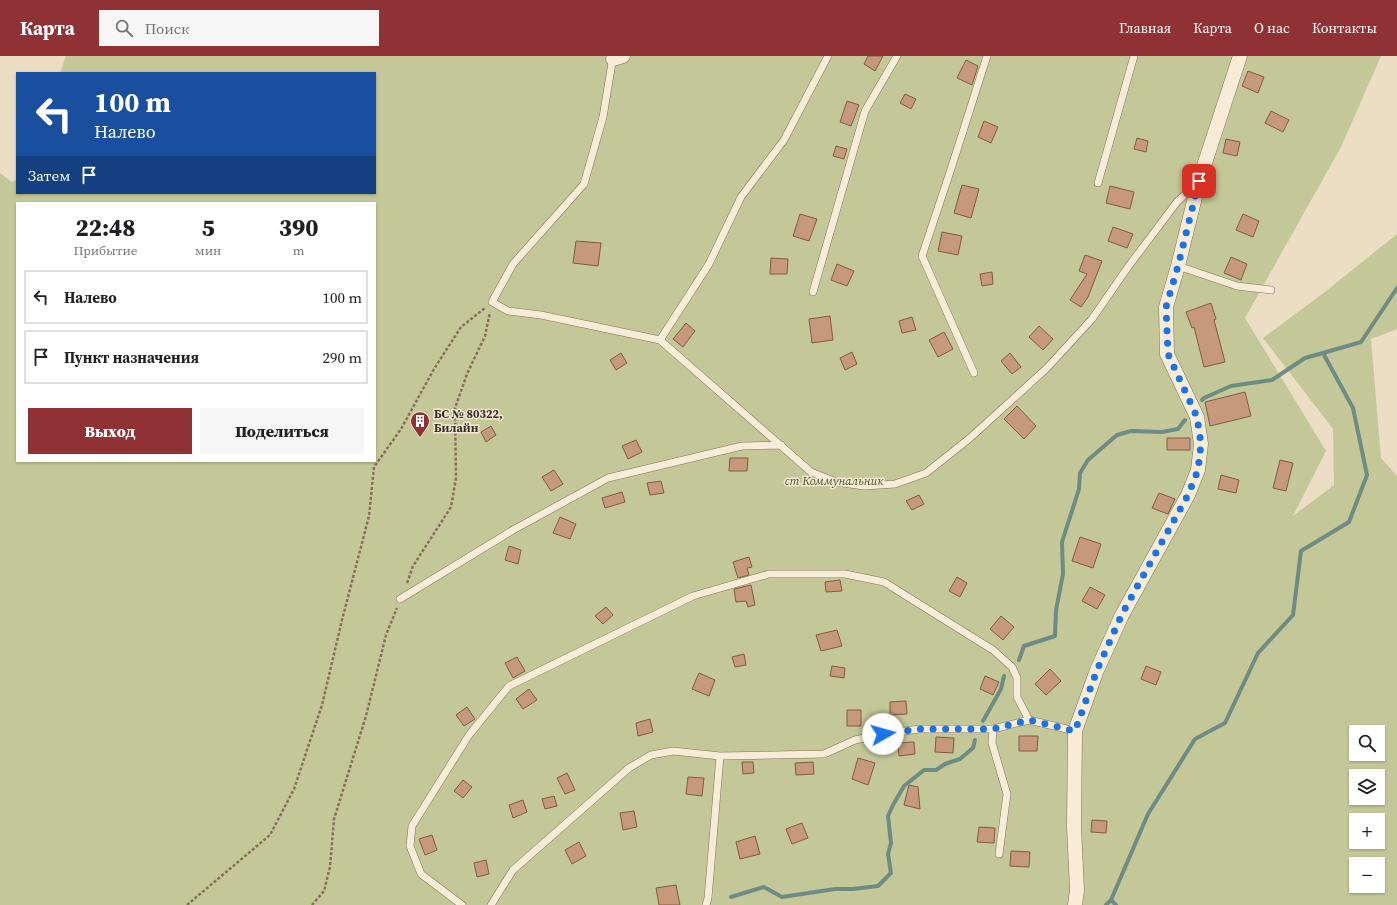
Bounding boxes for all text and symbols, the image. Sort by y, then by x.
search box [99,10,379,46]
text: Карта [20,15,75,41]
icon: search [113,17,135,39]
text: Поиск [145,18,189,39]
text: Главная [1119,18,1171,38]
text: Карта [1193,18,1232,38]
text: О нас [1254,18,1290,38]
text: Контакты [1312,18,1377,38]
text: 100 m [94,83,171,121]
icon: left [28,88,80,140]
text: Налево [94,119,156,144]
icon: arrive [78,164,100,186]
pin [1182,164,1216,198]
text: Затем [28,165,70,186]
icon: arrive [1188,170,1210,192]
text: 22:48 [75,211,136,244]
text: 5 [202,211,215,244]
text: 390 [279,211,318,244]
text: Прибытие [74,242,137,259]
text: мин [195,242,221,259]
text: m [293,242,304,259]
icon: left [30,286,52,308]
text: Налево [64,287,117,308]
text: 100 m [322,287,362,308]
icon: arrive [30,346,52,368]
text: Пункт назначения [64,347,199,368]
text: 290 m [322,347,362,368]
place label: БС № 80322, Билайн [434,406,503,436]
button: Выход [28,408,192,454]
button: Поделиться [200,408,364,454]
building icon: БС № 80322, Билайн [409,410,431,438]
park label: ст Коммунальник [785,473,883,489]
position arrow [862,713,904,755]
map controls [1349,725,1385,893]
button: search [1349,725,1385,761]
button: layers [1349,769,1385,805]
button: + [1349,813,1385,849]
button: − [1349,857,1385,893]

